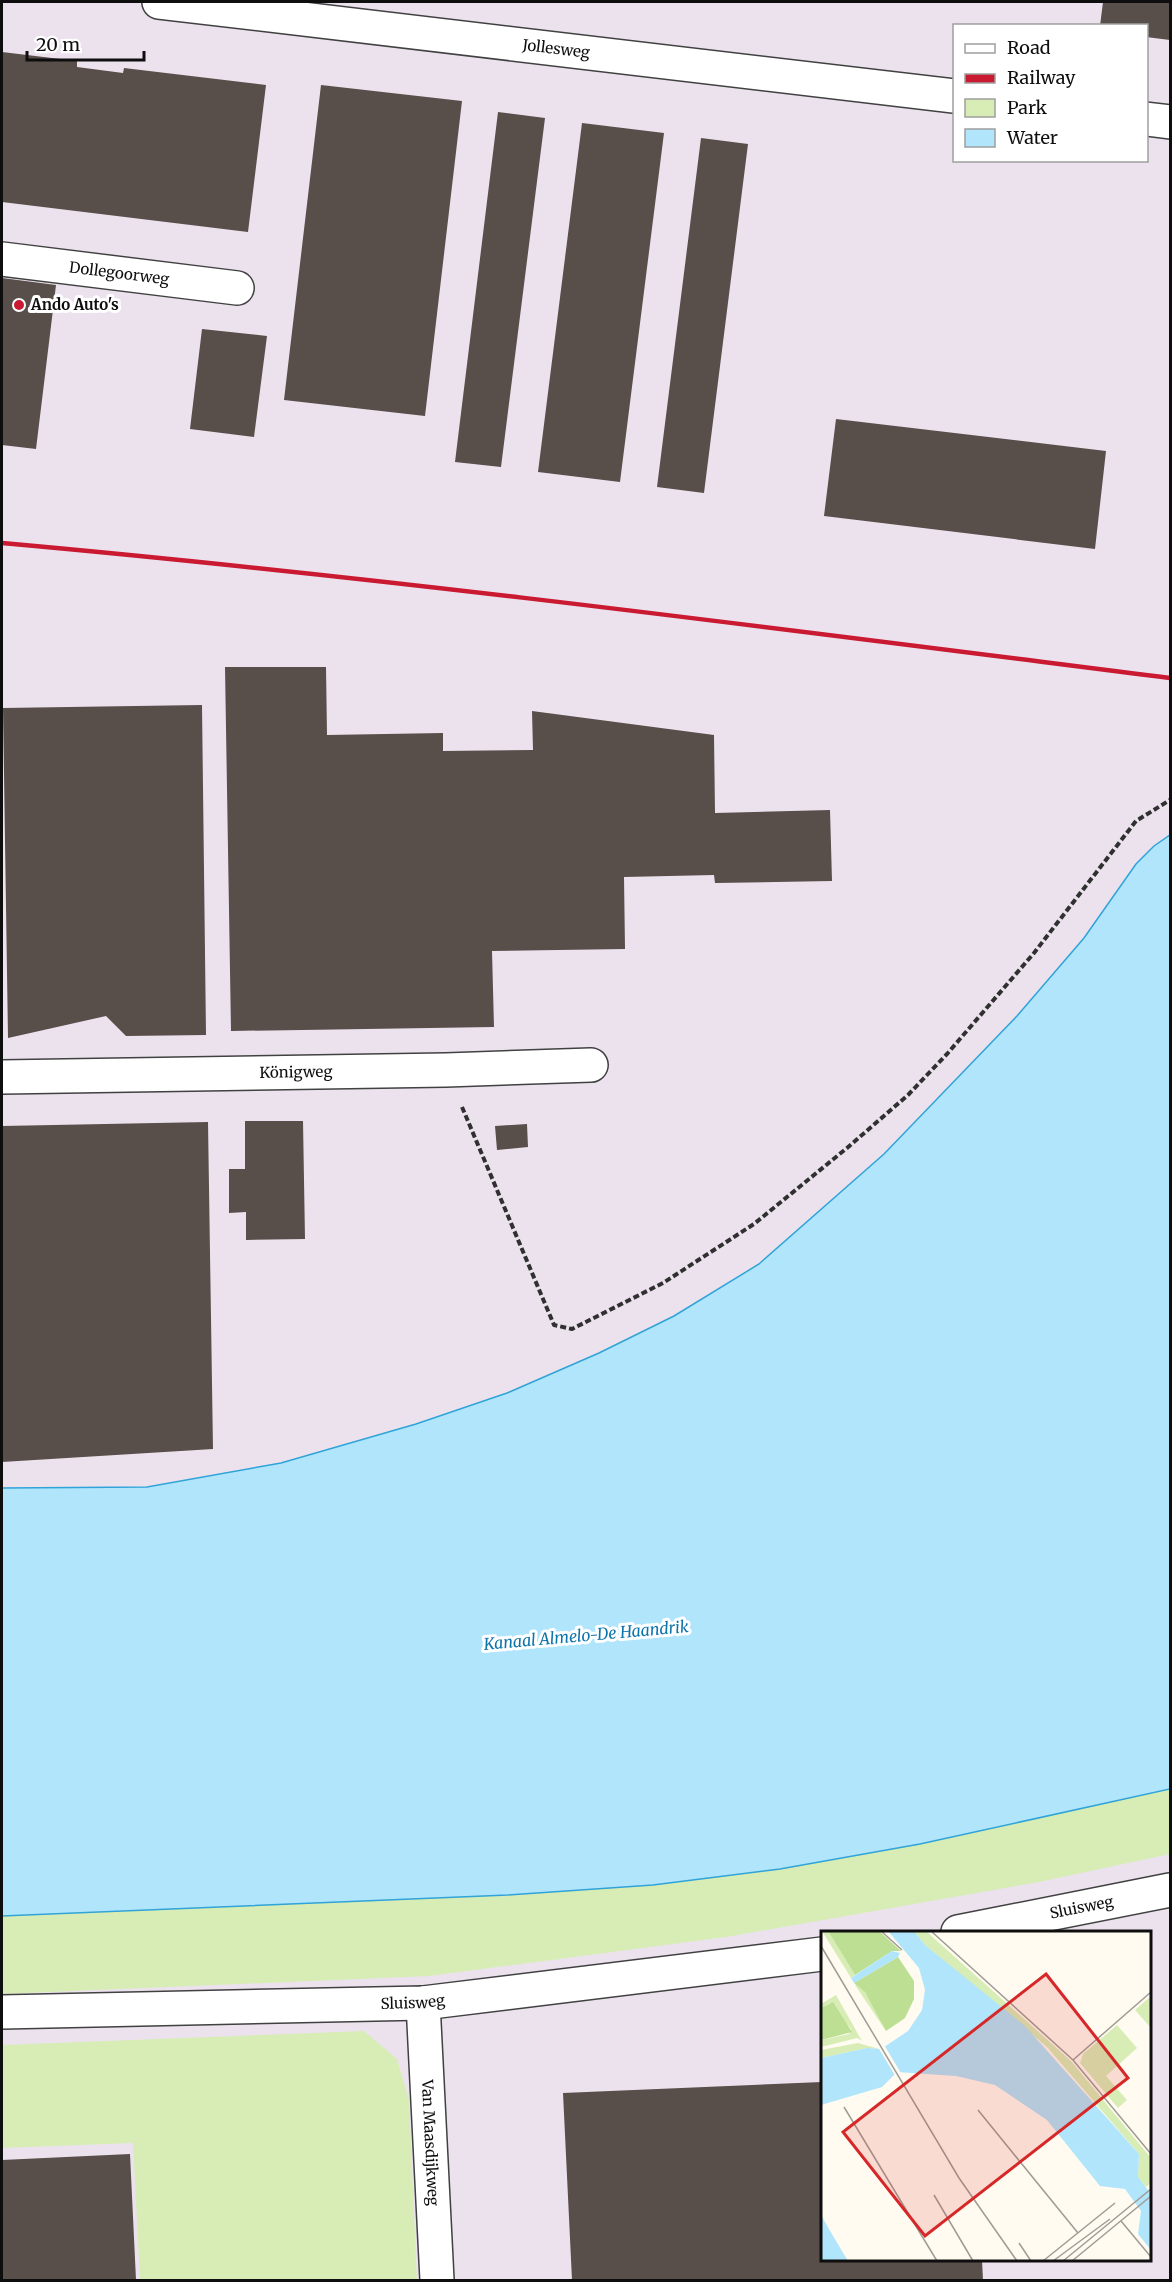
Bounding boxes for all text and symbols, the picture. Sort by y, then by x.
scale bar [27,24,144,62]
legend [953,24,1148,162]
text: 20 m [36,33,80,56]
street label: Jollesweg [520,35,591,62]
text: Road [1007,36,1051,59]
text: Railway [1007,66,1076,89]
text: Park [1007,96,1048,119]
text: Water [1006,126,1058,149]
street label: Dollegoorweg [68,257,170,289]
place label: Ando Auto's [30,295,119,314]
marker: Ando Auto's [12,298,26,312]
street label: Königweg [259,1062,333,1082]
water label: Kanaal Almelo-De Haandrik [482,1616,690,1654]
street label: Sluisweg [1048,1891,1115,1923]
inset map [821,1931,1151,2261]
street label: Sluisweg [380,1990,446,2013]
street label: Van Maasdijkweg [418,2078,443,2206]

